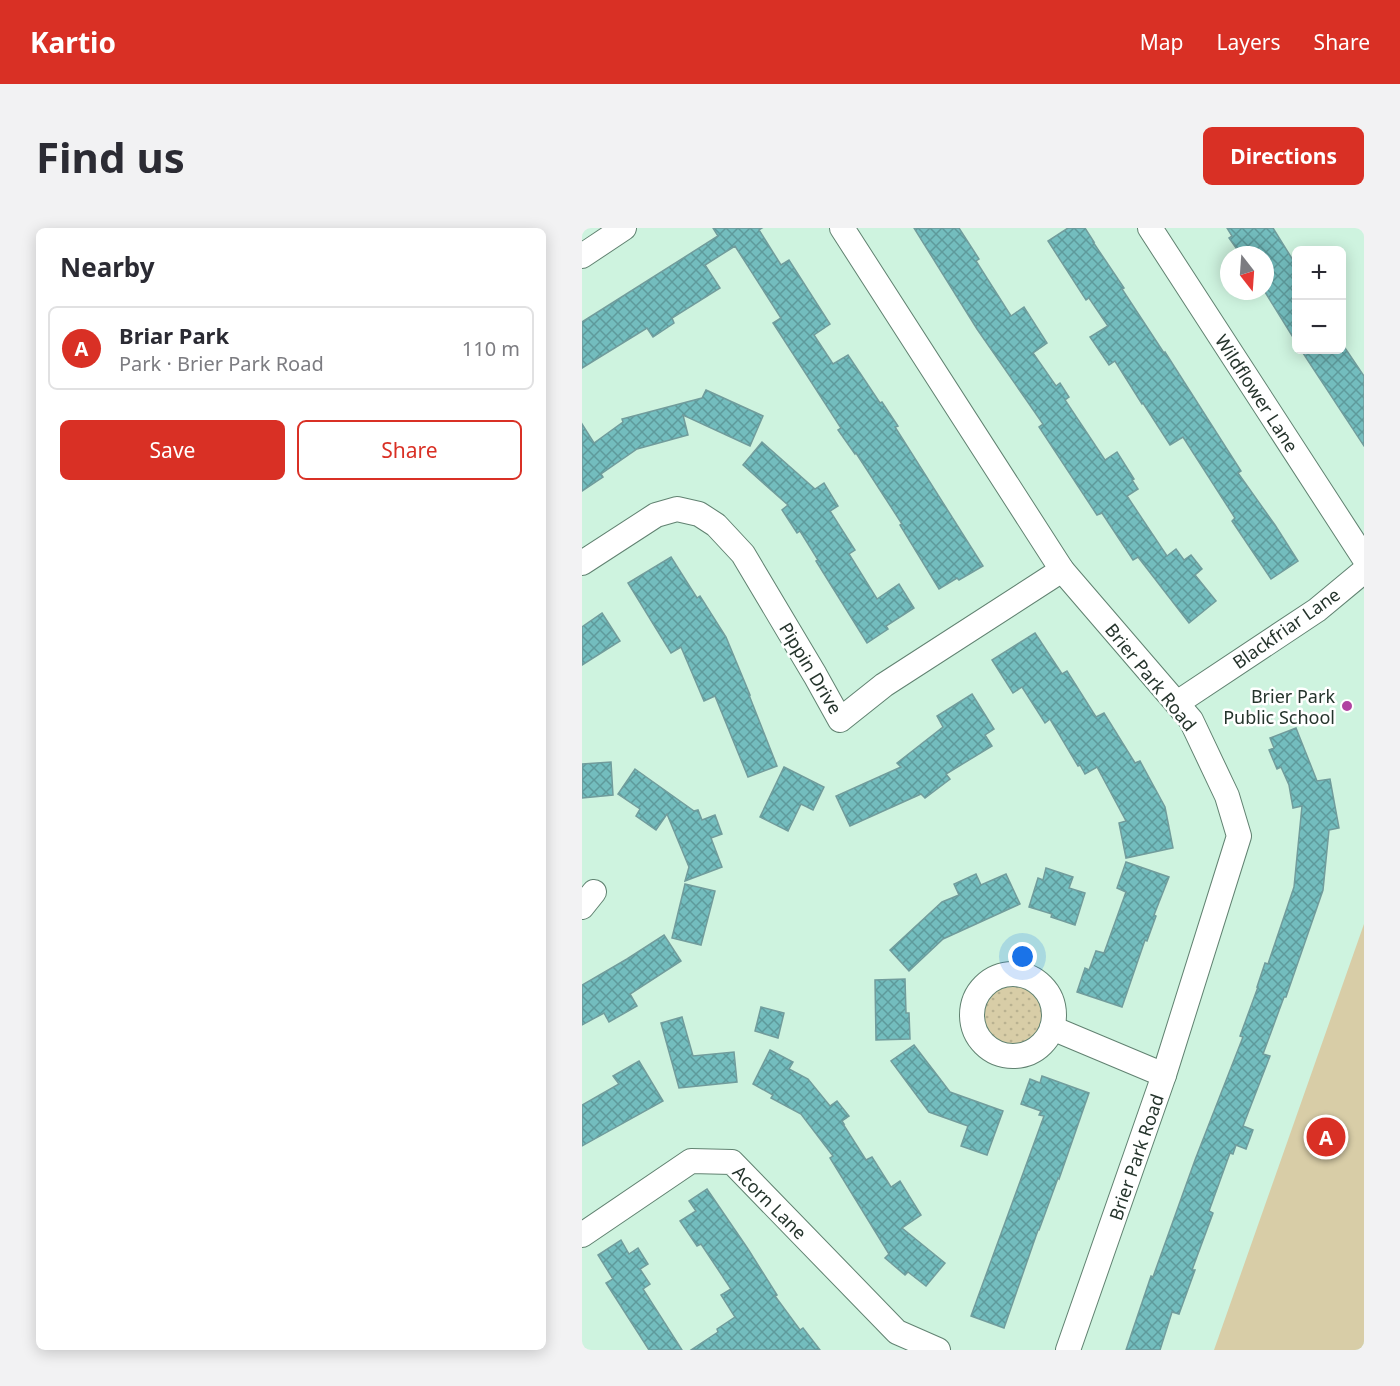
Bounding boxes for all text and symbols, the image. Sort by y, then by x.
text: Kartio [30,23,116,61]
text: Map [1140,28,1184,56]
text: Layers [1217,28,1281,56]
text: Share [1314,28,1370,56]
button: Directions [1203,127,1364,185]
text: Find us [36,128,185,185]
north arrow [1220,246,1274,300]
map controls [1292,246,1346,354]
button: + [1292,246,1346,300]
text: Nearby [60,249,155,285]
button: − [1292,300,1346,354]
text: Briar Park [119,320,229,350]
street label: Wildflower Lane [1210,330,1304,456]
text: A [75,335,88,362]
text: 110 m [462,335,520,362]
text: Park · Brier Park Road [119,350,324,377]
button: Save [60,420,285,480]
button: Share [297,420,522,480]
street label: Blackfriar Lane [1228,582,1344,674]
street label: Pippin Drive [774,618,848,718]
street label: Brier Park Road [1100,618,1202,736]
place label: Brier Park Public School [1223,684,1335,729]
marker: Brier Park Public School [1340,699,1354,713]
your location [1008,942,1037,971]
street label: Brier Park Road [1103,1091,1169,1223]
pin: A [1306,1114,1346,1160]
street label: Acorn Lane [728,1160,812,1244]

